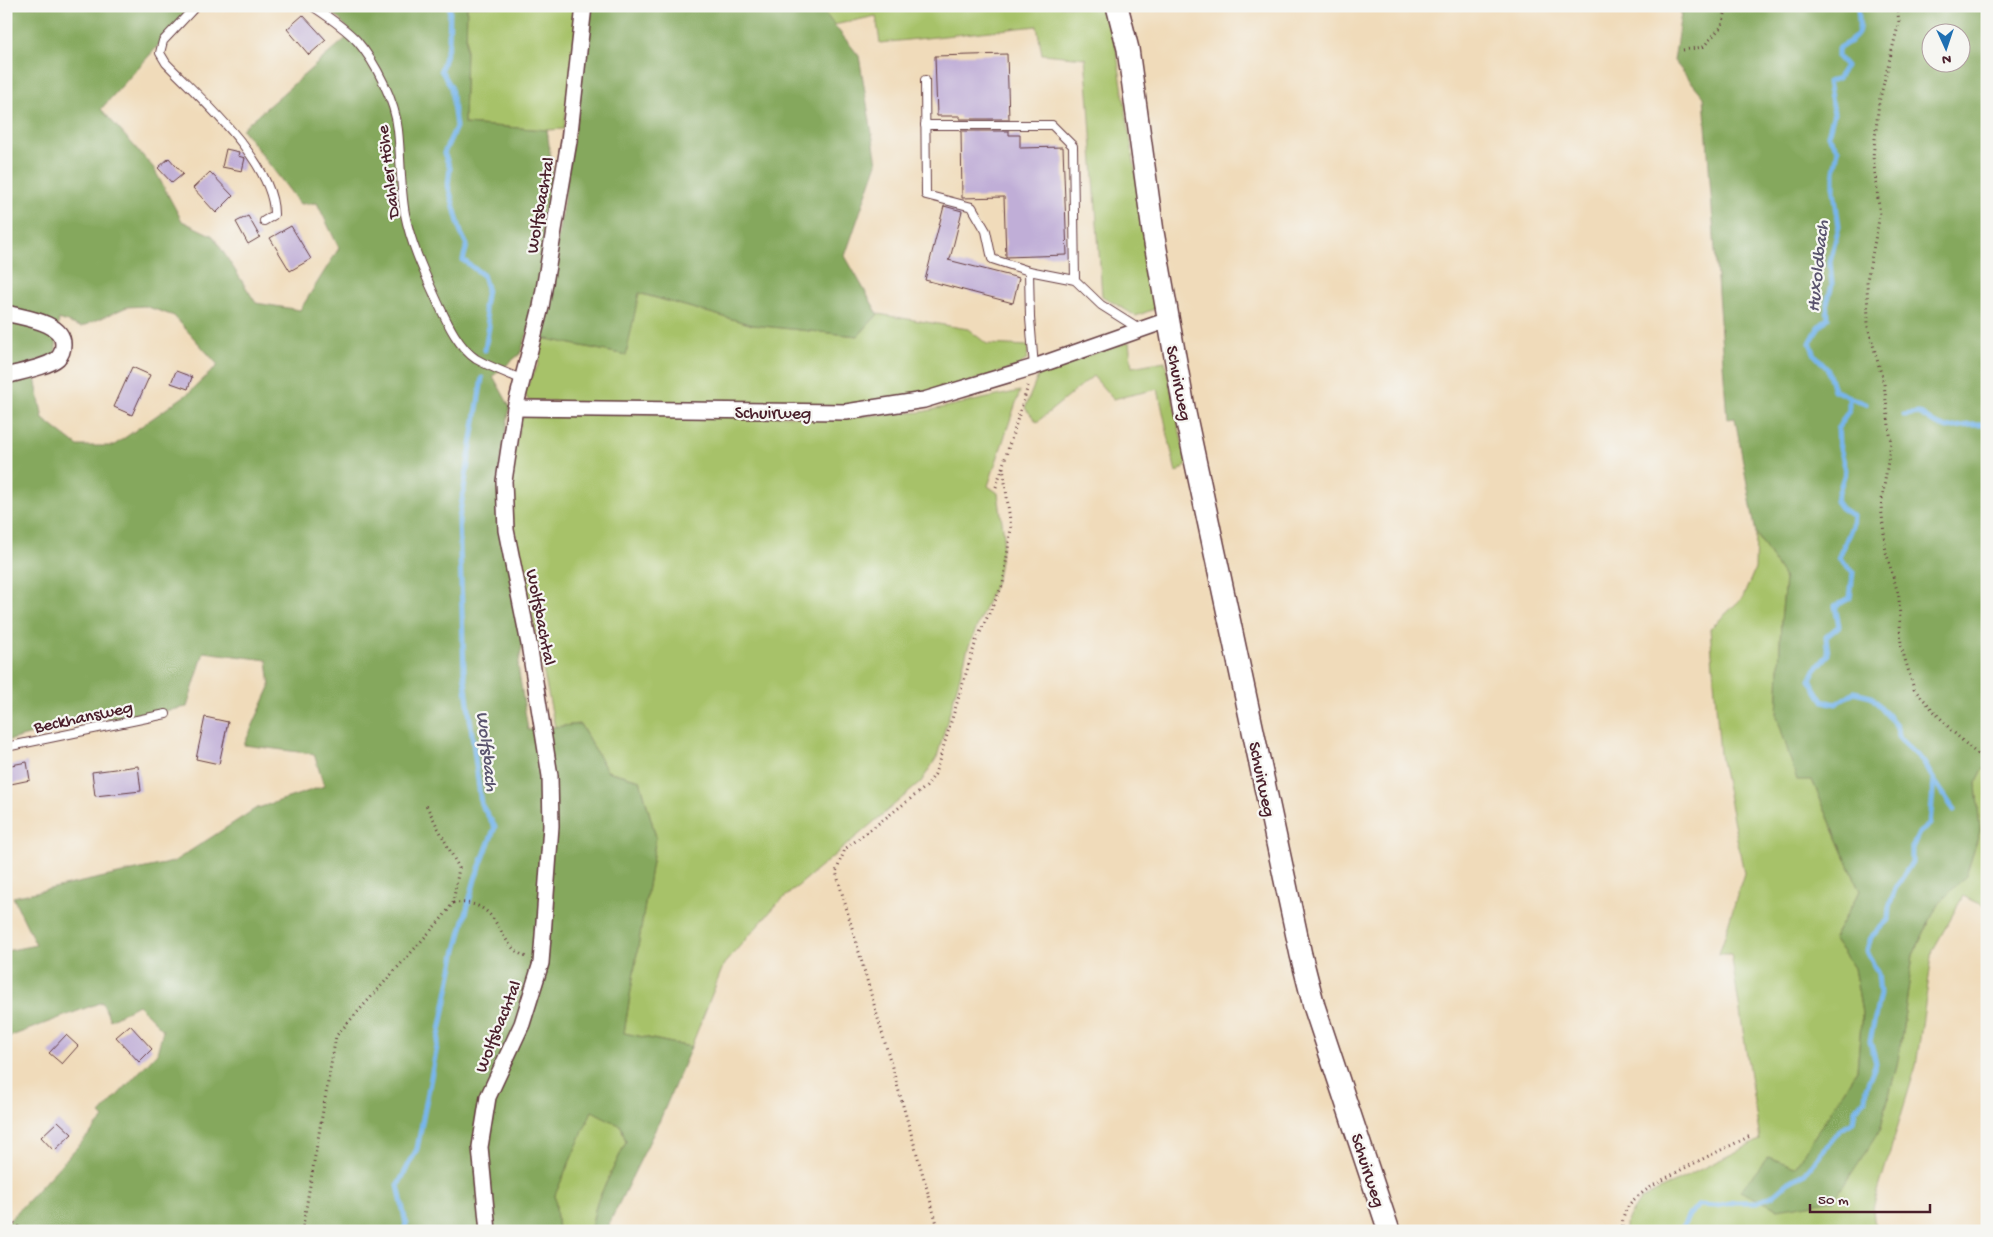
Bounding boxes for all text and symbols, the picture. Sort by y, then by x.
north arrow [1920,22,1970,72]
text: N [1942,50,1952,67]
street label: Dahler Höhe [373,123,406,221]
street label: Wolfsbachtal [523,156,560,255]
water label: Huxoldbach [1803,219,1836,313]
street label: Schuirweg [1160,344,1195,423]
street label: Schuirweg [735,404,811,425]
street label: Wolfsbachtal [520,568,559,667]
street label: Beckhansweg [31,698,135,739]
water label: Wolfsbach [469,710,502,793]
street label: Schuirweg [1242,740,1279,819]
street label: Wolfsbachtal [471,978,527,1076]
street label: Schuirweg [1345,1131,1388,1210]
scale bar [1810,1182,1930,1214]
text: 50 m [1818,1192,1849,1210]

